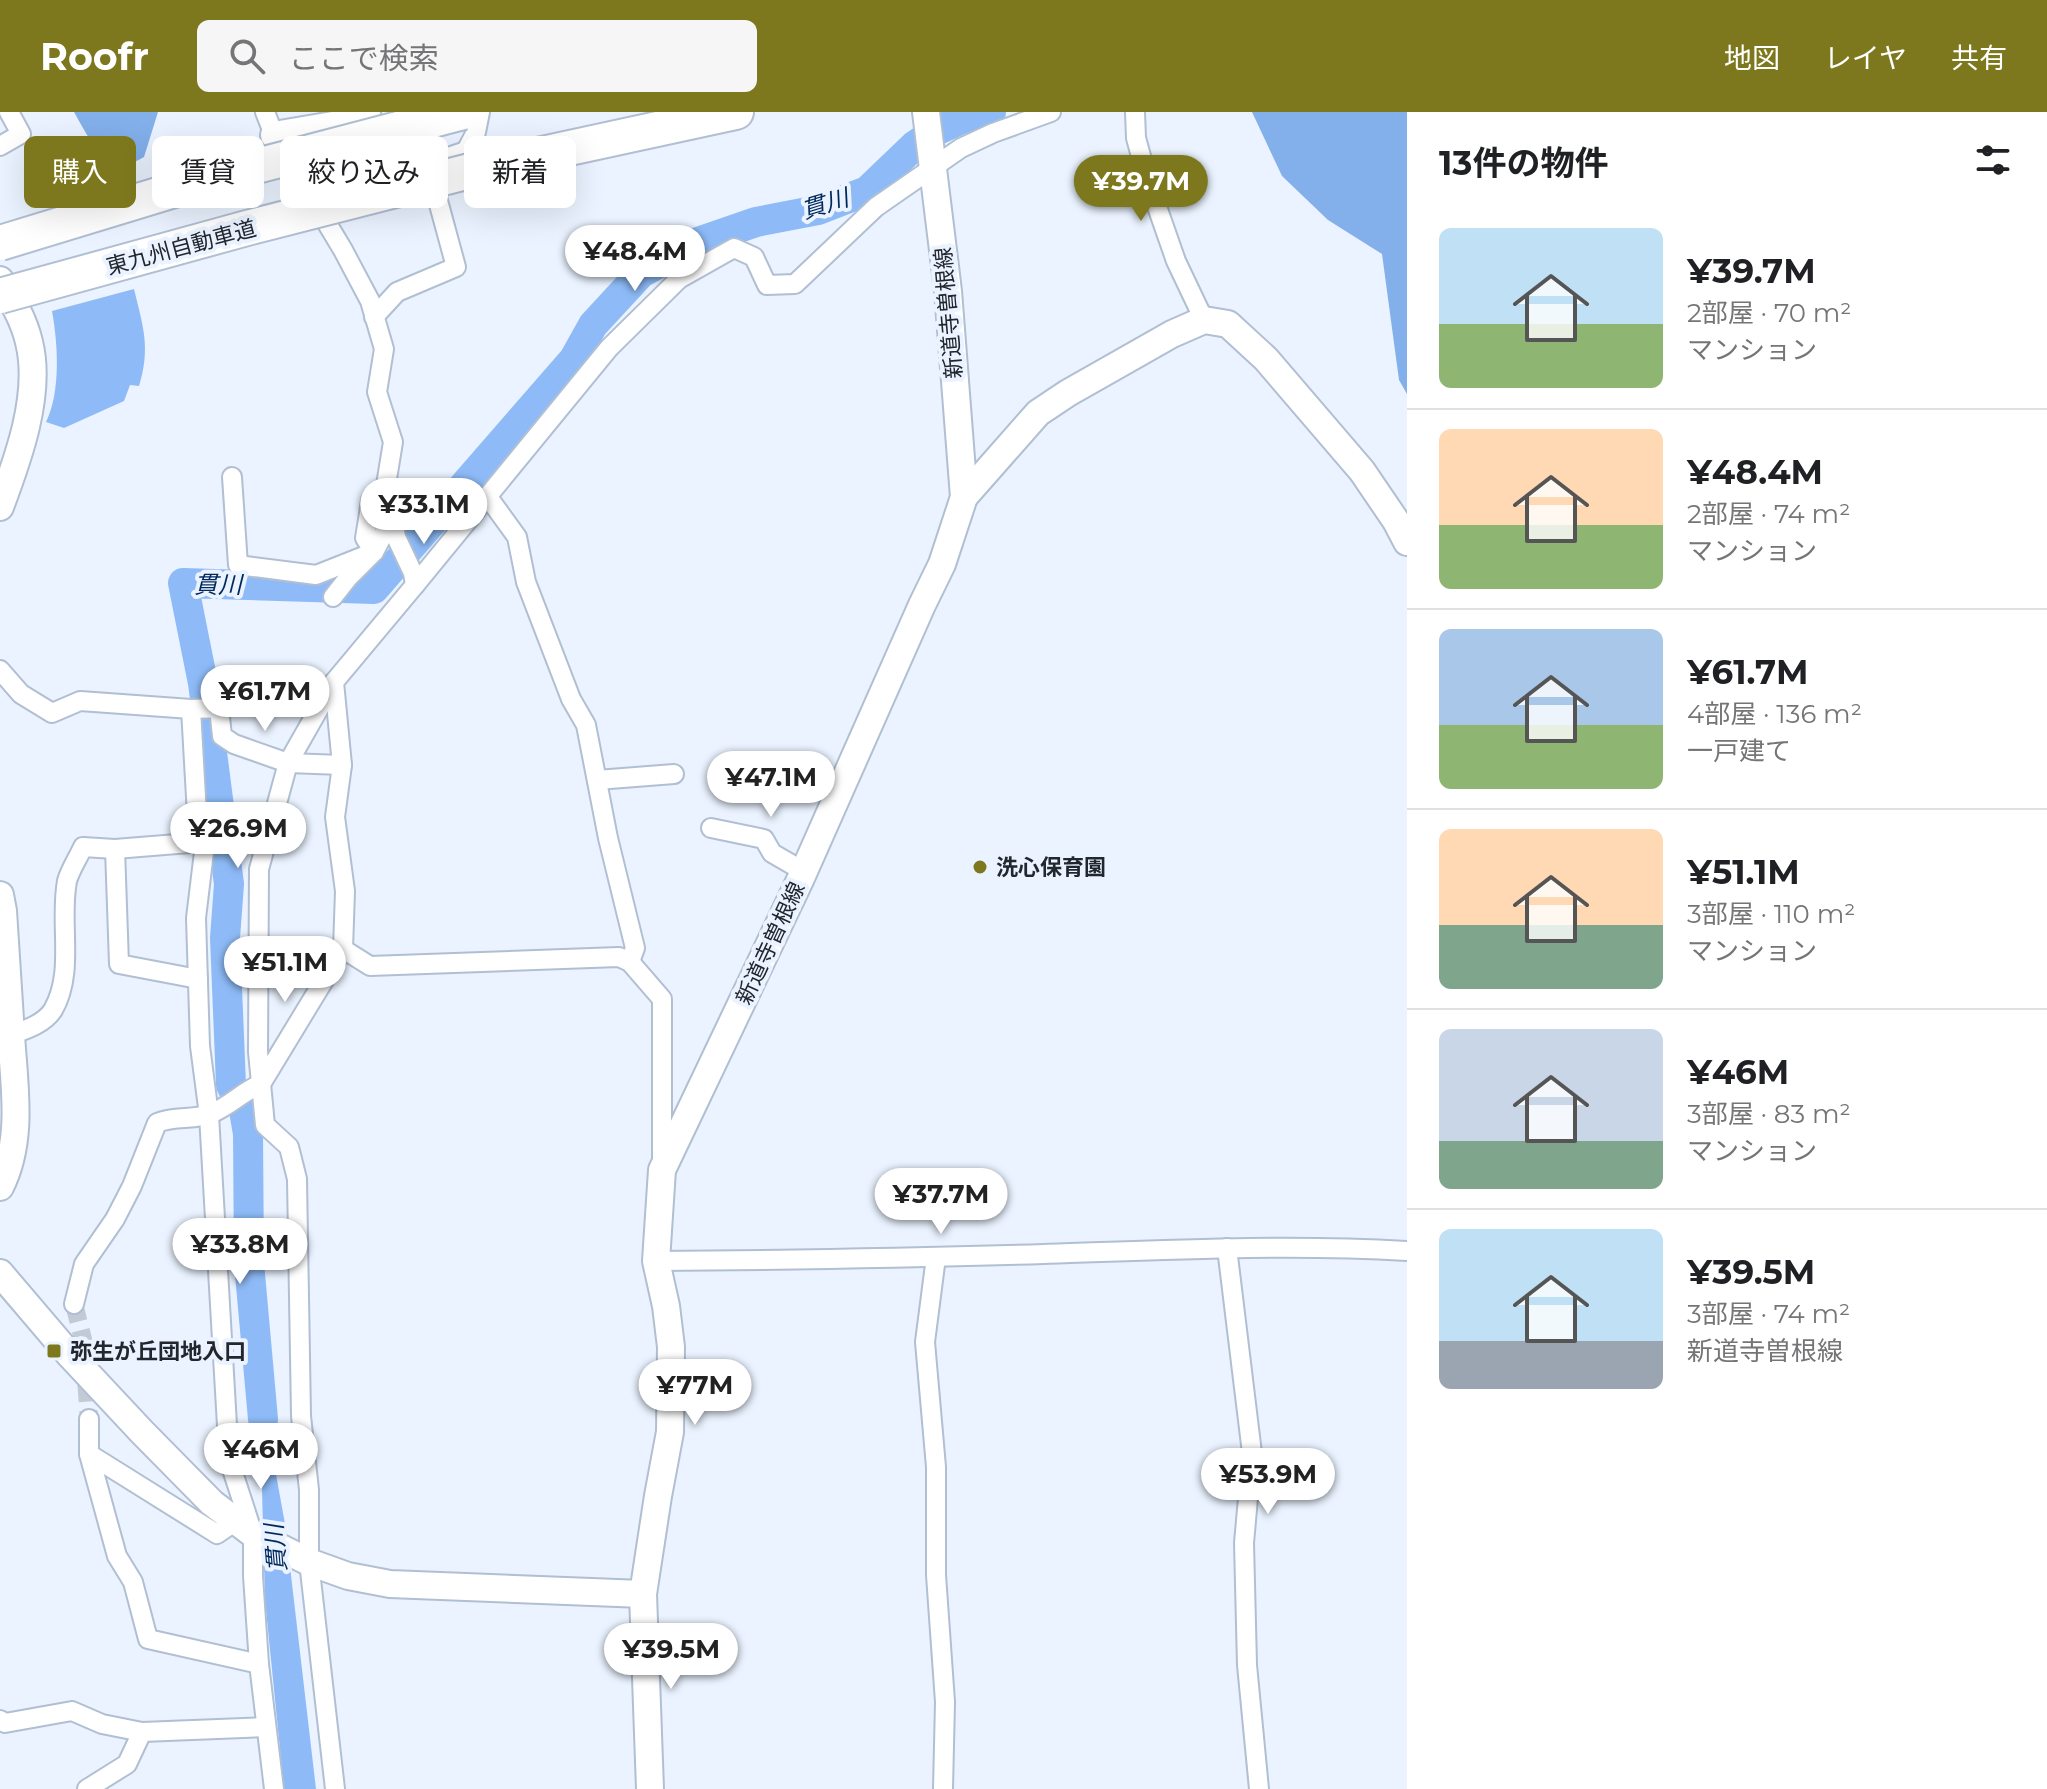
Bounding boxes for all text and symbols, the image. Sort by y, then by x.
search box [197,20,757,92]
text: Roofr [40,33,149,80]
icon: search [225,34,269,78]
text: ここで検索 [289,40,439,77]
text: 地図 [1724,41,1780,75]
text: レイヤ [1824,41,1907,75]
text: 共有 [1951,41,2007,75]
chip: 購入 [24,136,136,208]
chip: 賃貸 [152,136,264,208]
chip: 絞り込み [280,136,448,208]
chip: 新着 [464,136,576,208]
icon: filters [1971,138,2015,182]
text: 13件の物件 [1439,142,1608,184]
pin: ¥39.7M [1076,155,1206,223]
text: ¥39.7M [1092,165,1190,197]
water label: 貫川 [798,182,855,224]
street label: 東九州自動車道 [103,215,259,280]
pin: ¥48.4M [570,225,700,293]
text: ¥48.4M [583,235,687,267]
street label: 新道寺曽根線 [929,246,968,380]
text: ¥39.7M [1687,250,1816,292]
icon: home [1503,260,1599,356]
text: 2部屋 · 70 m² [1687,297,1852,329]
text: マンション [1687,334,1817,366]
text: ¥48.4M [1687,451,1823,493]
icon: home [1503,461,1599,557]
pin: ¥33.1M [359,478,489,546]
text: ¥33.1M [378,488,470,520]
text: 2部屋 · 74 m² [1687,498,1850,530]
text: マンション [1687,535,1817,567]
water label: 貫川 [194,570,245,599]
text: ¥61.7M [1687,651,1808,693]
icon: home [1503,661,1599,757]
pin: ¥61.7M [200,665,330,733]
text: ¥61.7M [219,675,311,707]
text: 4部屋 · 136 m² [1687,698,1862,730]
text: 一戸建て [1687,735,1791,767]
pin: ¥47.1M [706,751,836,819]
text: ¥47.1M [725,761,817,793]
pin: ¥26.9M [173,802,303,870]
text: ¥26.9M [188,812,288,844]
text: ¥51.1M [1687,851,1800,893]
place label: 洗心保育園 [996,854,1106,881]
marker: 洗心保育園 [971,858,989,876]
icon: home [1503,861,1599,957]
street label: 新道寺曽根線 [730,878,811,1009]
text: 3部屋 · 110 m² [1687,898,1855,930]
text: マンション [1687,935,1817,967]
pin: ¥51.1M [220,936,350,1004]
text: ¥51.1M [242,946,328,978]
text: ¥46M [1687,1051,1789,1093]
icon: home [1503,1061,1599,1157]
text: 3部屋 · 83 m² [1687,1098,1851,1130]
text: マンション [1687,1135,1817,1167]
pin: ¥37.7M [876,1168,1006,1236]
text: ¥37.7M [893,1178,989,1210]
pin: ¥33.8M [175,1218,305,1286]
text: ¥33.8M [190,1228,290,1260]
text: ¥39.5M [1687,1251,1815,1293]
icon: home [1503,1261,1599,1357]
text: 3部屋 · 74 m² [1687,1298,1850,1330]
text: 新道寺曽根線 [1687,1335,1843,1367]
place label: 弥生が丘団地入口 [70,1338,246,1365]
marker: 弥生が丘団地入口 [45,1342,63,1360]
pin: ¥77M [648,1359,742,1427]
text: ¥77M [657,1369,733,1401]
pin: ¥46M [214,1423,308,1491]
text: ¥46M [222,1433,300,1465]
pin: ¥53.9M [1203,1448,1333,1516]
text: ¥53.9M [1219,1458,1317,1490]
water label: 貫川 [259,1520,292,1573]
pin: ¥39.5M [606,1623,736,1691]
text: ¥39.5M [622,1633,720,1665]

